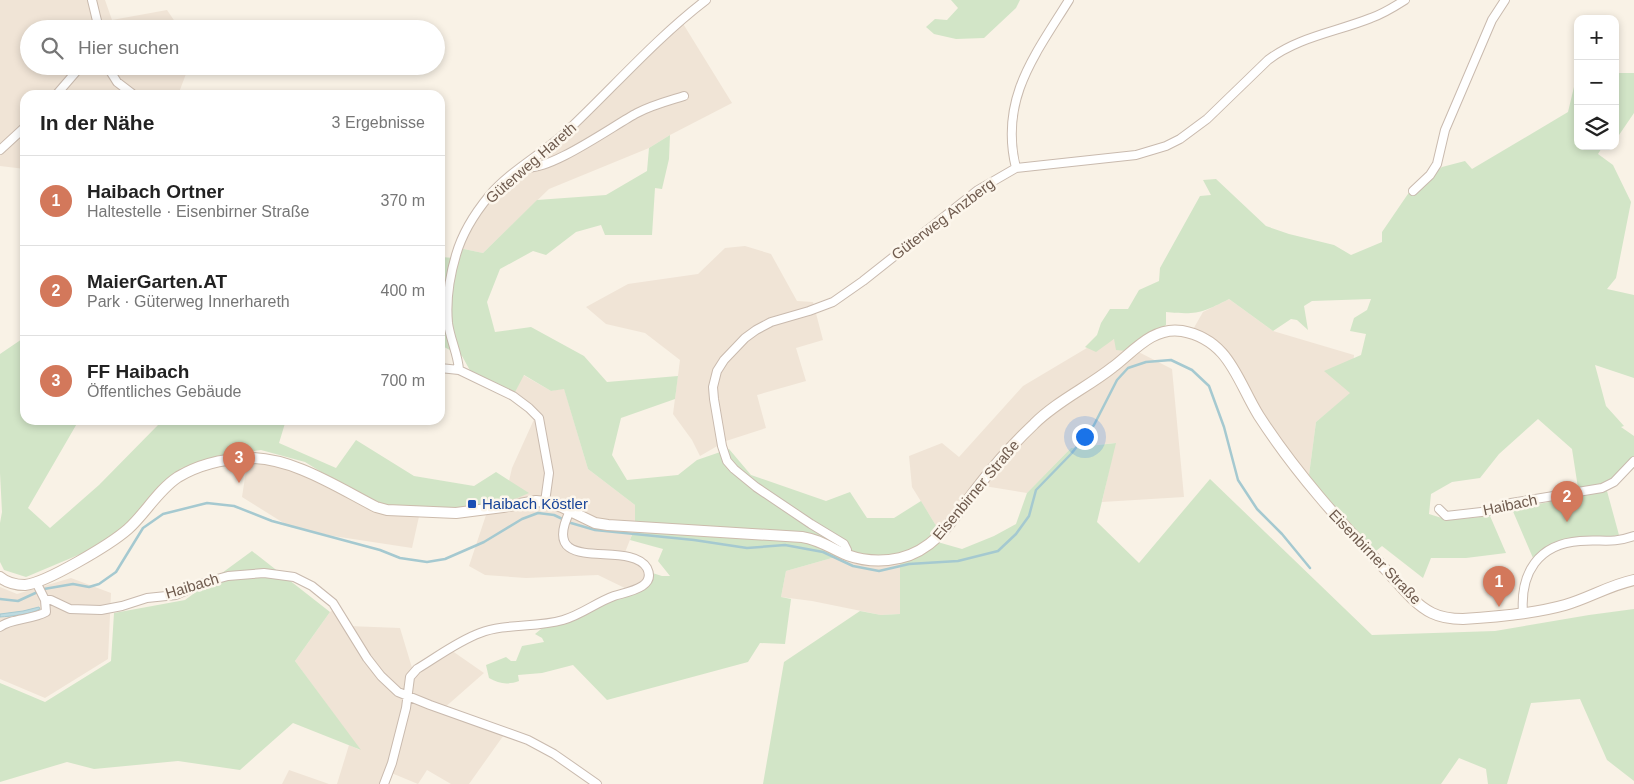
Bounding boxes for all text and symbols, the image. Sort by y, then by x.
map controls [1574,15,1619,150]
button: + [1574,15,1619,60]
search box [20,20,445,75]
icon: search [38,34,66,62]
text: Hier suchen [78,37,179,58]
button: − [1574,60,1619,105]
button: layers [1574,105,1619,150]
text: In der Nähe [40,111,154,134]
text: 3 Ergebnisse [332,114,425,131]
street label: Güterweg Hareth [482,119,579,207]
street label: Güterweg Anzberg [888,174,997,263]
text: Haibach Ortner [87,181,224,202]
text: 1 [52,192,60,209]
text: 370 m [381,192,425,209]
text: Haltestelle · Eisenbirner Straße [87,203,309,220]
text: MaierGarten.AT [87,271,227,292]
text: 2 [52,282,60,299]
text: 400 m [381,282,425,299]
text: Park · Güterweg Innerhareth [87,293,290,310]
text: FF Haibach [87,361,189,382]
text: 3 [52,372,60,389]
text: 700 m [381,372,425,389]
text: Öffentliches Gebäude [87,383,241,400]
your location [1072,424,1098,450]
street label: Eisenbirner Straße [929,436,1022,543]
pin: 3 [223,442,255,483]
pin: 2 [1551,481,1583,522]
street label: Haibach [1481,490,1539,519]
place label: Haibach Köstler [482,495,588,512]
marker: Haibach Köstler [466,498,478,510]
street label: Eisenbirner Straße [1326,506,1425,608]
pin: 1 [1483,566,1515,607]
street label: Haibach [163,569,221,602]

